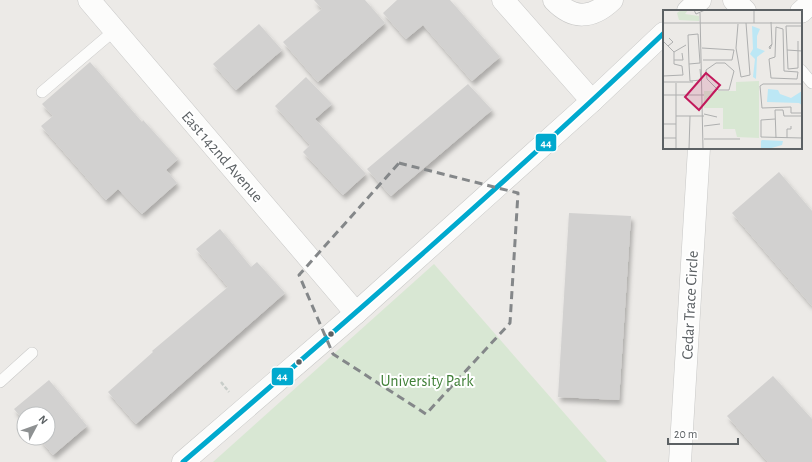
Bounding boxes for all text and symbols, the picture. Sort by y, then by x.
inset map [663,10,802,149]
street label: East 142nd Avenue [179,108,266,205]
line badge: 44 [535,133,557,152]
text: 44 [540,138,552,149]
street label: Cedar Trace Circle [679,250,701,360]
unlabelled marker [326,329,336,339]
unlabelled marker [294,357,304,367]
line badge: 44 [271,367,294,386]
text: 44 [276,371,288,382]
park label: University Park [381,373,474,390]
north arrow [16,406,56,446]
text: N [37,413,50,426]
scale bar [668,420,738,446]
text: 20 m [674,428,697,440]

